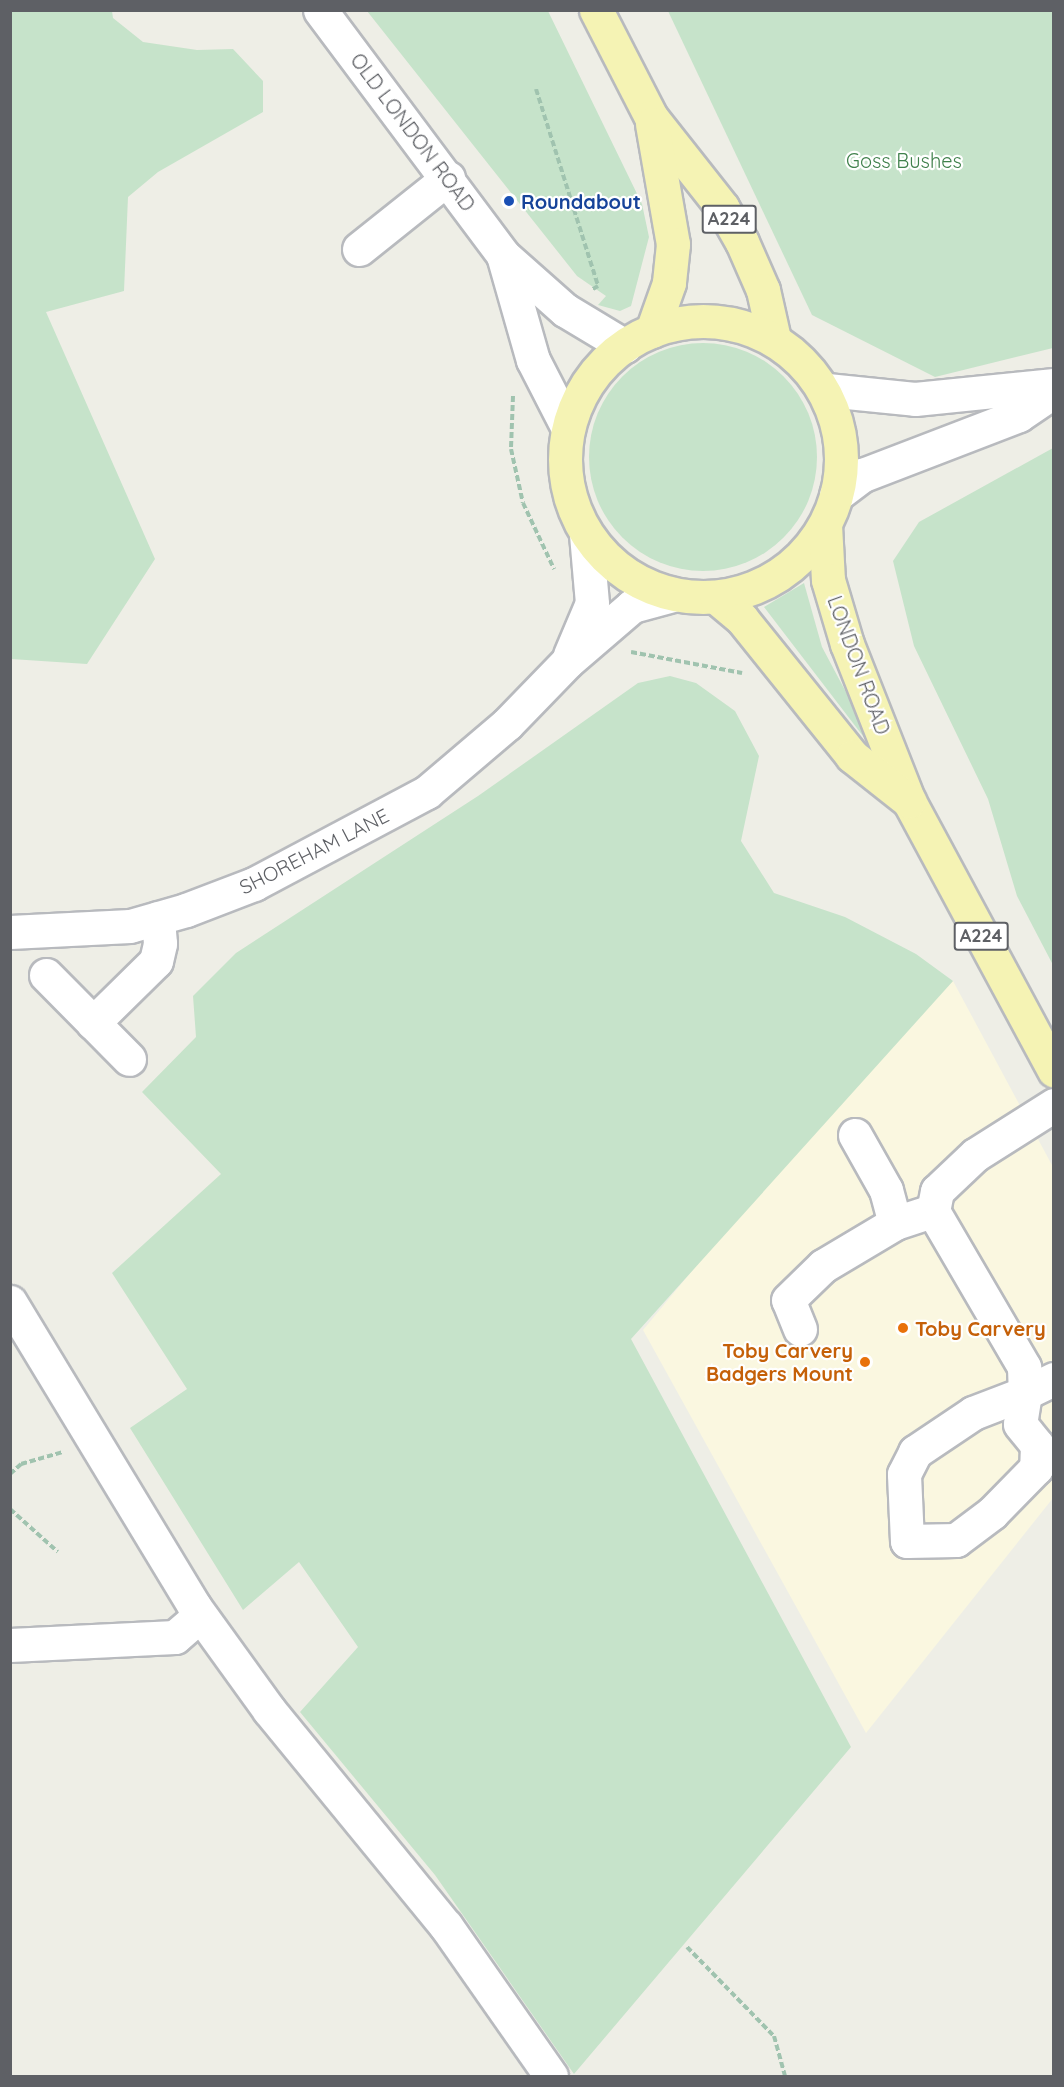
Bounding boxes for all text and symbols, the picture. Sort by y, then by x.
street label: OLD LONDON ROAD [346,48,480,216]
park label: Goss Bushes [846,148,962,172]
place label: Roundabout [521,189,641,213]
marker: Roundabout [502,194,516,208]
road number: A224 [700,204,758,234]
street label: LONDON ROAD [823,592,895,738]
street label: SHOREHAM LANE [235,803,393,899]
road number: A224 [952,921,1010,951]
place label: Toby Carvery [915,1316,1046,1340]
marker: Toby Carvery [896,1321,910,1335]
place label: Toby Carvery Badgers Mount [706,1338,853,1385]
marker: Toby Carvery Badgers Mount [858,1355,872,1369]

